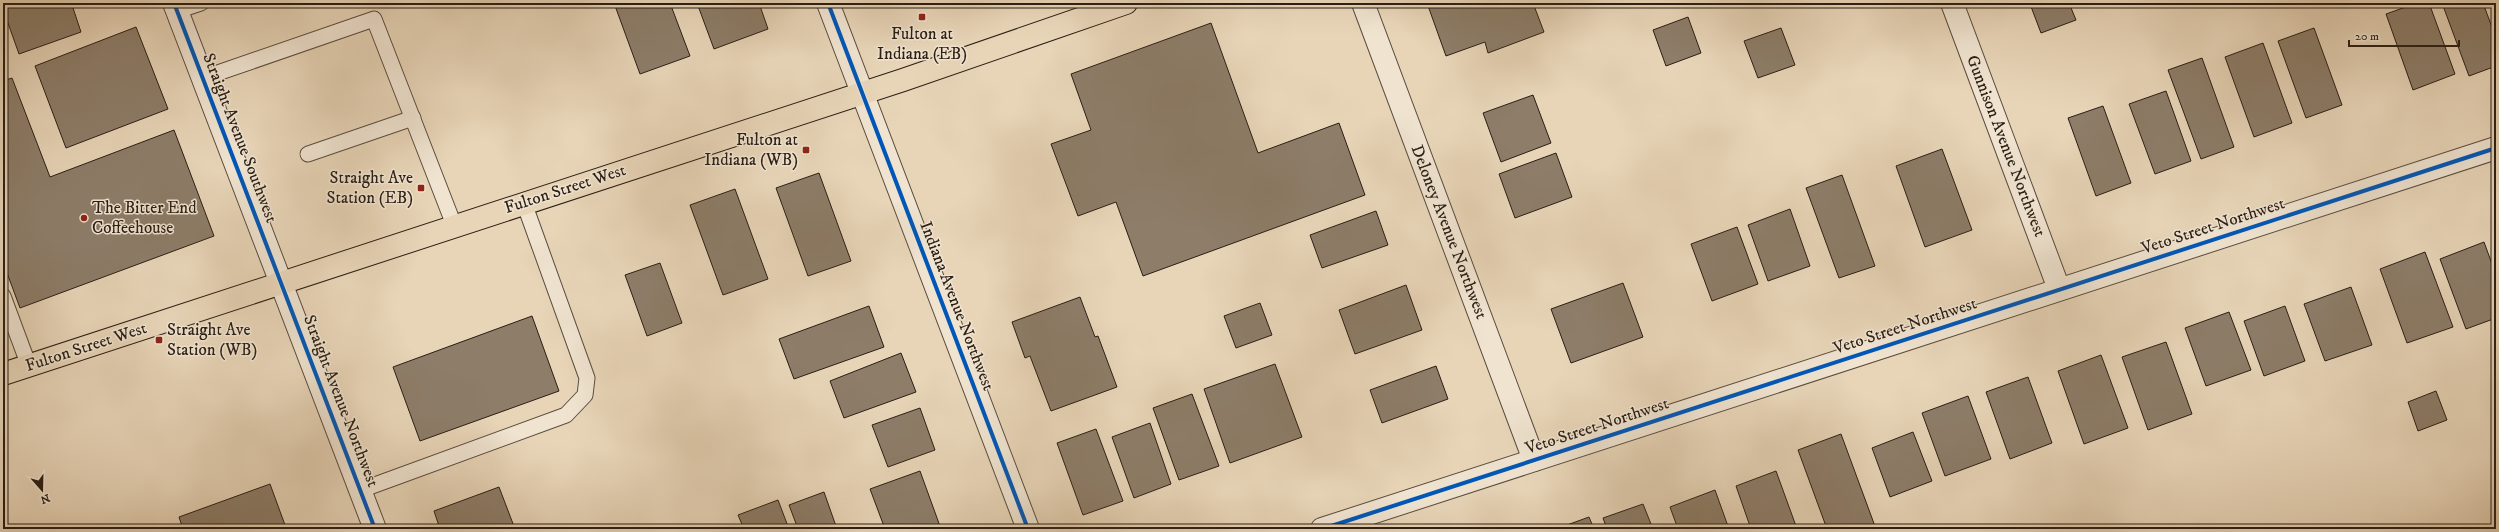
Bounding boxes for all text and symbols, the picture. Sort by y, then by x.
marker: Fulton at Indiana (EB) [917,12,927,22]
scale bar [2349,22,2459,48]
place label: Fulton at Indiana (EB) [877,23,967,65]
text: 20 m [2355,29,2379,44]
street label: Straight Avenue Southwest [198,50,283,226]
street label: Gunnison Avenue Northwest [1961,52,2051,240]
place label: Fulton at Indiana (WB) [704,129,799,171]
street label: Deloney Avenue Northwest [1406,142,1493,323]
marker: Fulton at Indiana (WB) [801,145,811,155]
street label: Fulton Street West [502,159,629,219]
place label: Straight Ave Station (EB) [327,167,413,209]
marker: Straight Ave Station (EB) [416,183,426,193]
street label: Veto Street Northwest [2138,192,2288,260]
place label: The Bitter End Coffeehouse [92,197,197,239]
marker: The Bitter End Coffeehouse [79,213,89,223]
street label: Indiana Avenue Northwest [915,218,1000,394]
street label: Veto Street Northwest [1830,292,1980,360]
street label: Straight Avenue Northwest [298,312,384,491]
street label: Fulton Street West [23,317,150,377]
place label: Straight Ave Station (WB) [167,319,257,361]
marker: Straight Ave Station (WB) [154,335,164,345]
street label: Veto Street Northwest [1522,392,1672,460]
north arrow [22,470,62,510]
text: N [38,490,52,507]

